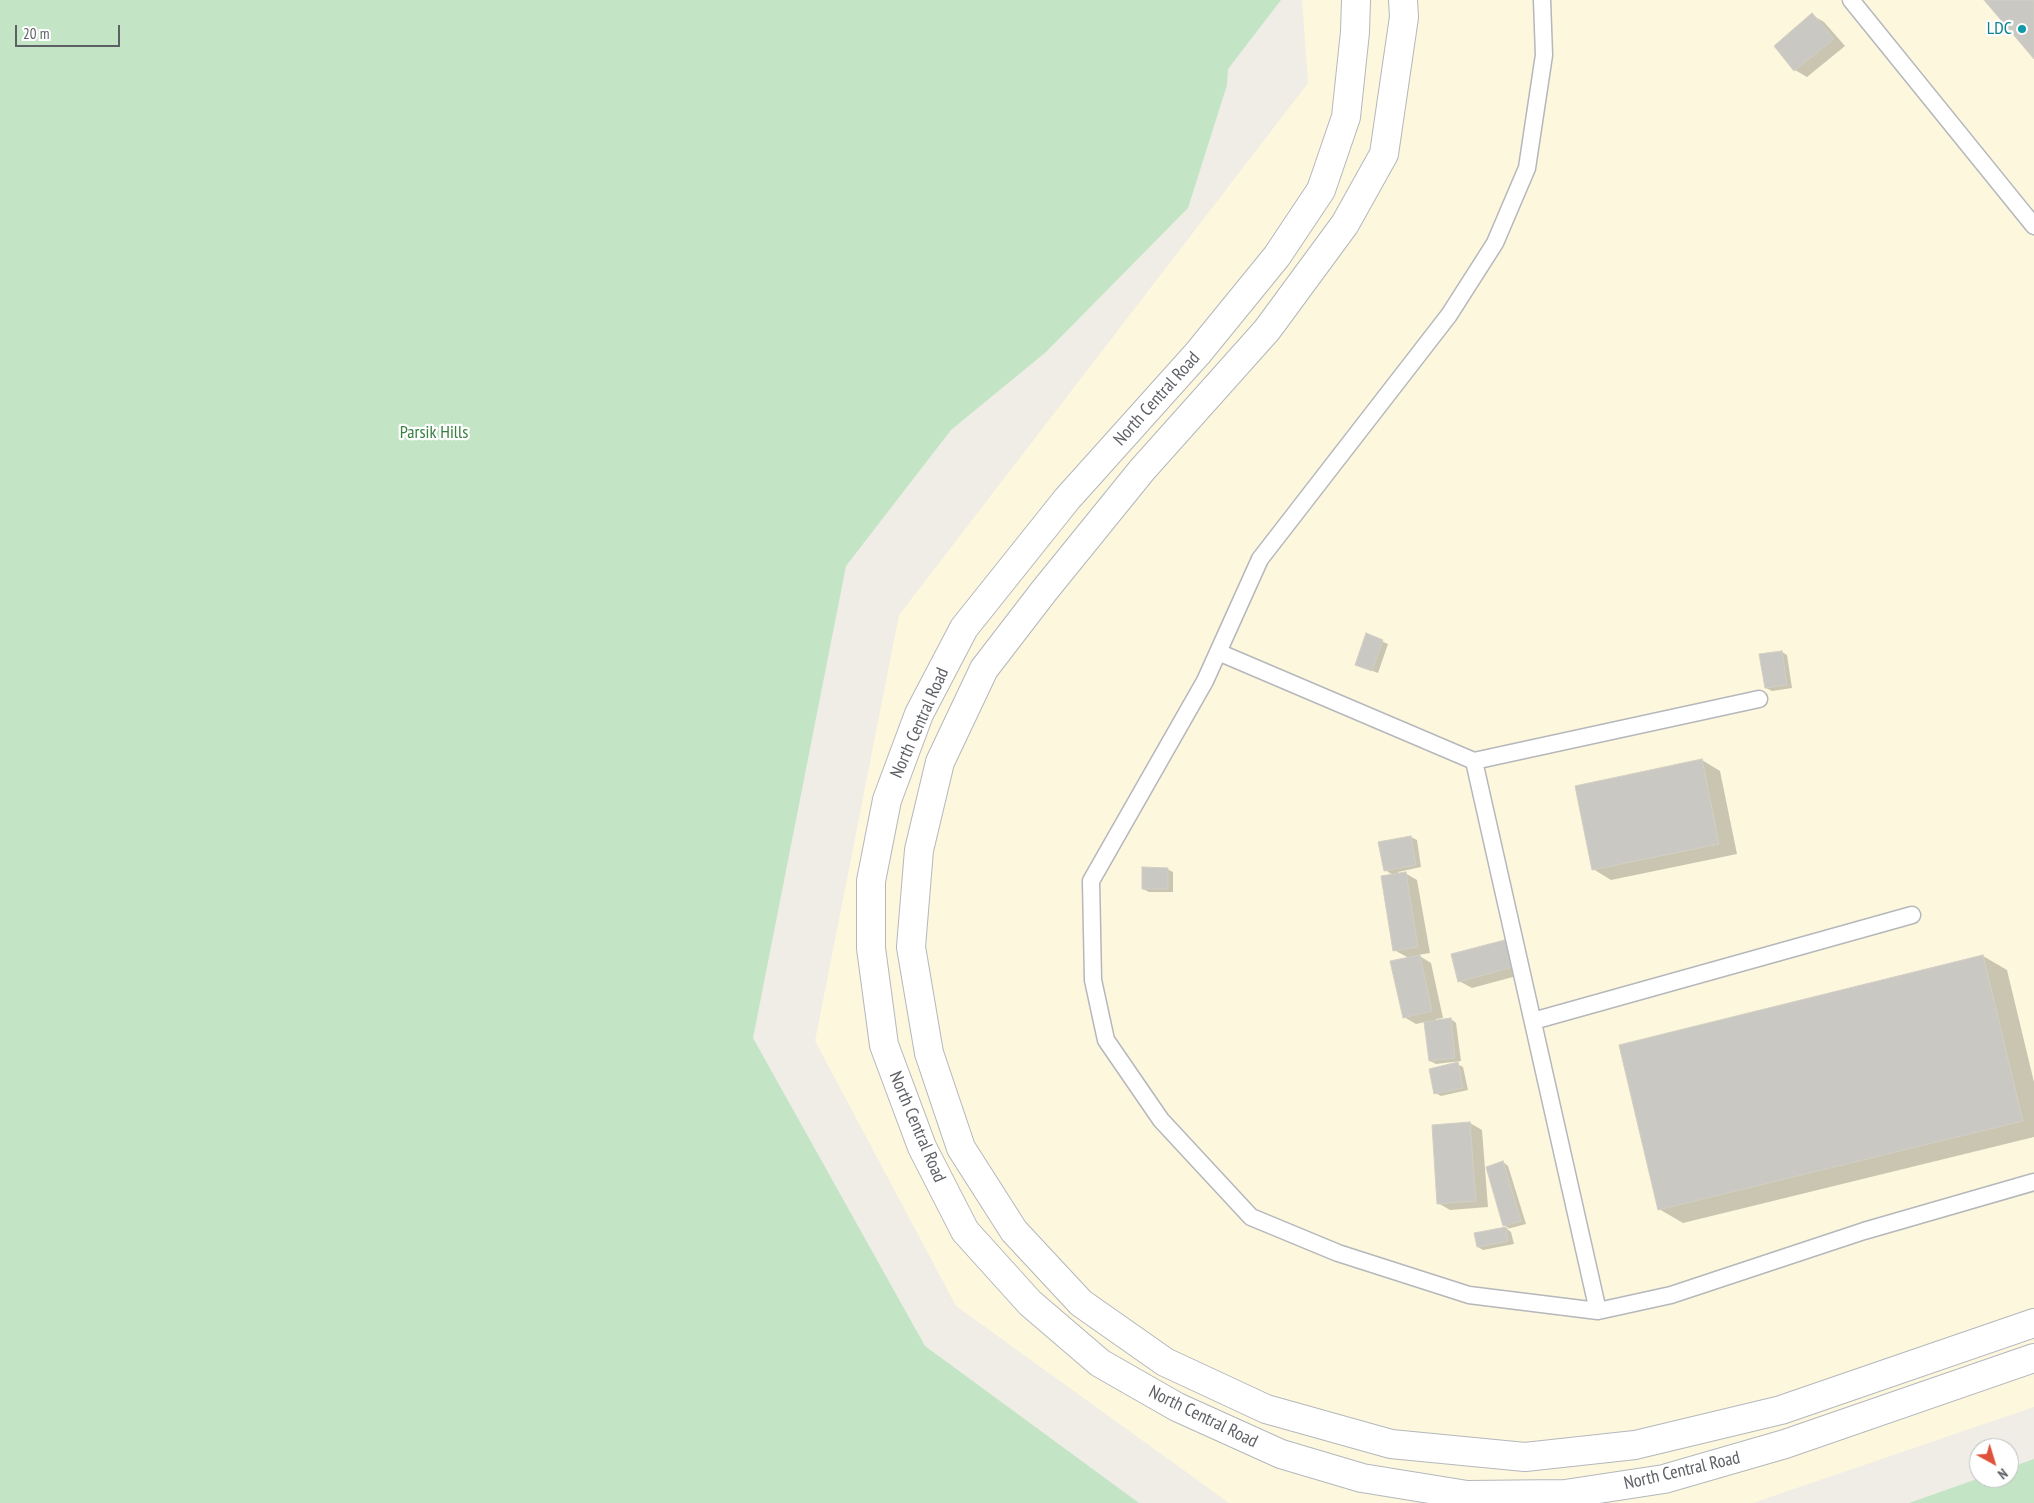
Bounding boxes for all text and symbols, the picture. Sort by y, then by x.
scale bar [18,15,122,47]
place label: LDC [1987,18,2012,40]
marker: LDC [2016,23,2028,35]
text: 20 m [23,24,49,43]
street label: North Central Road [1109,348,1205,450]
park label: Parsik Hills [400,422,468,444]
street label: North Central Road [886,665,954,781]
street label: North Central Road [884,1068,950,1186]
street label: North Central Road [1145,1381,1261,1453]
north arrow [1969,1438,2019,1488]
street label: North Central Road [1622,1447,1742,1495]
text: N [1994,1465,2011,1483]

